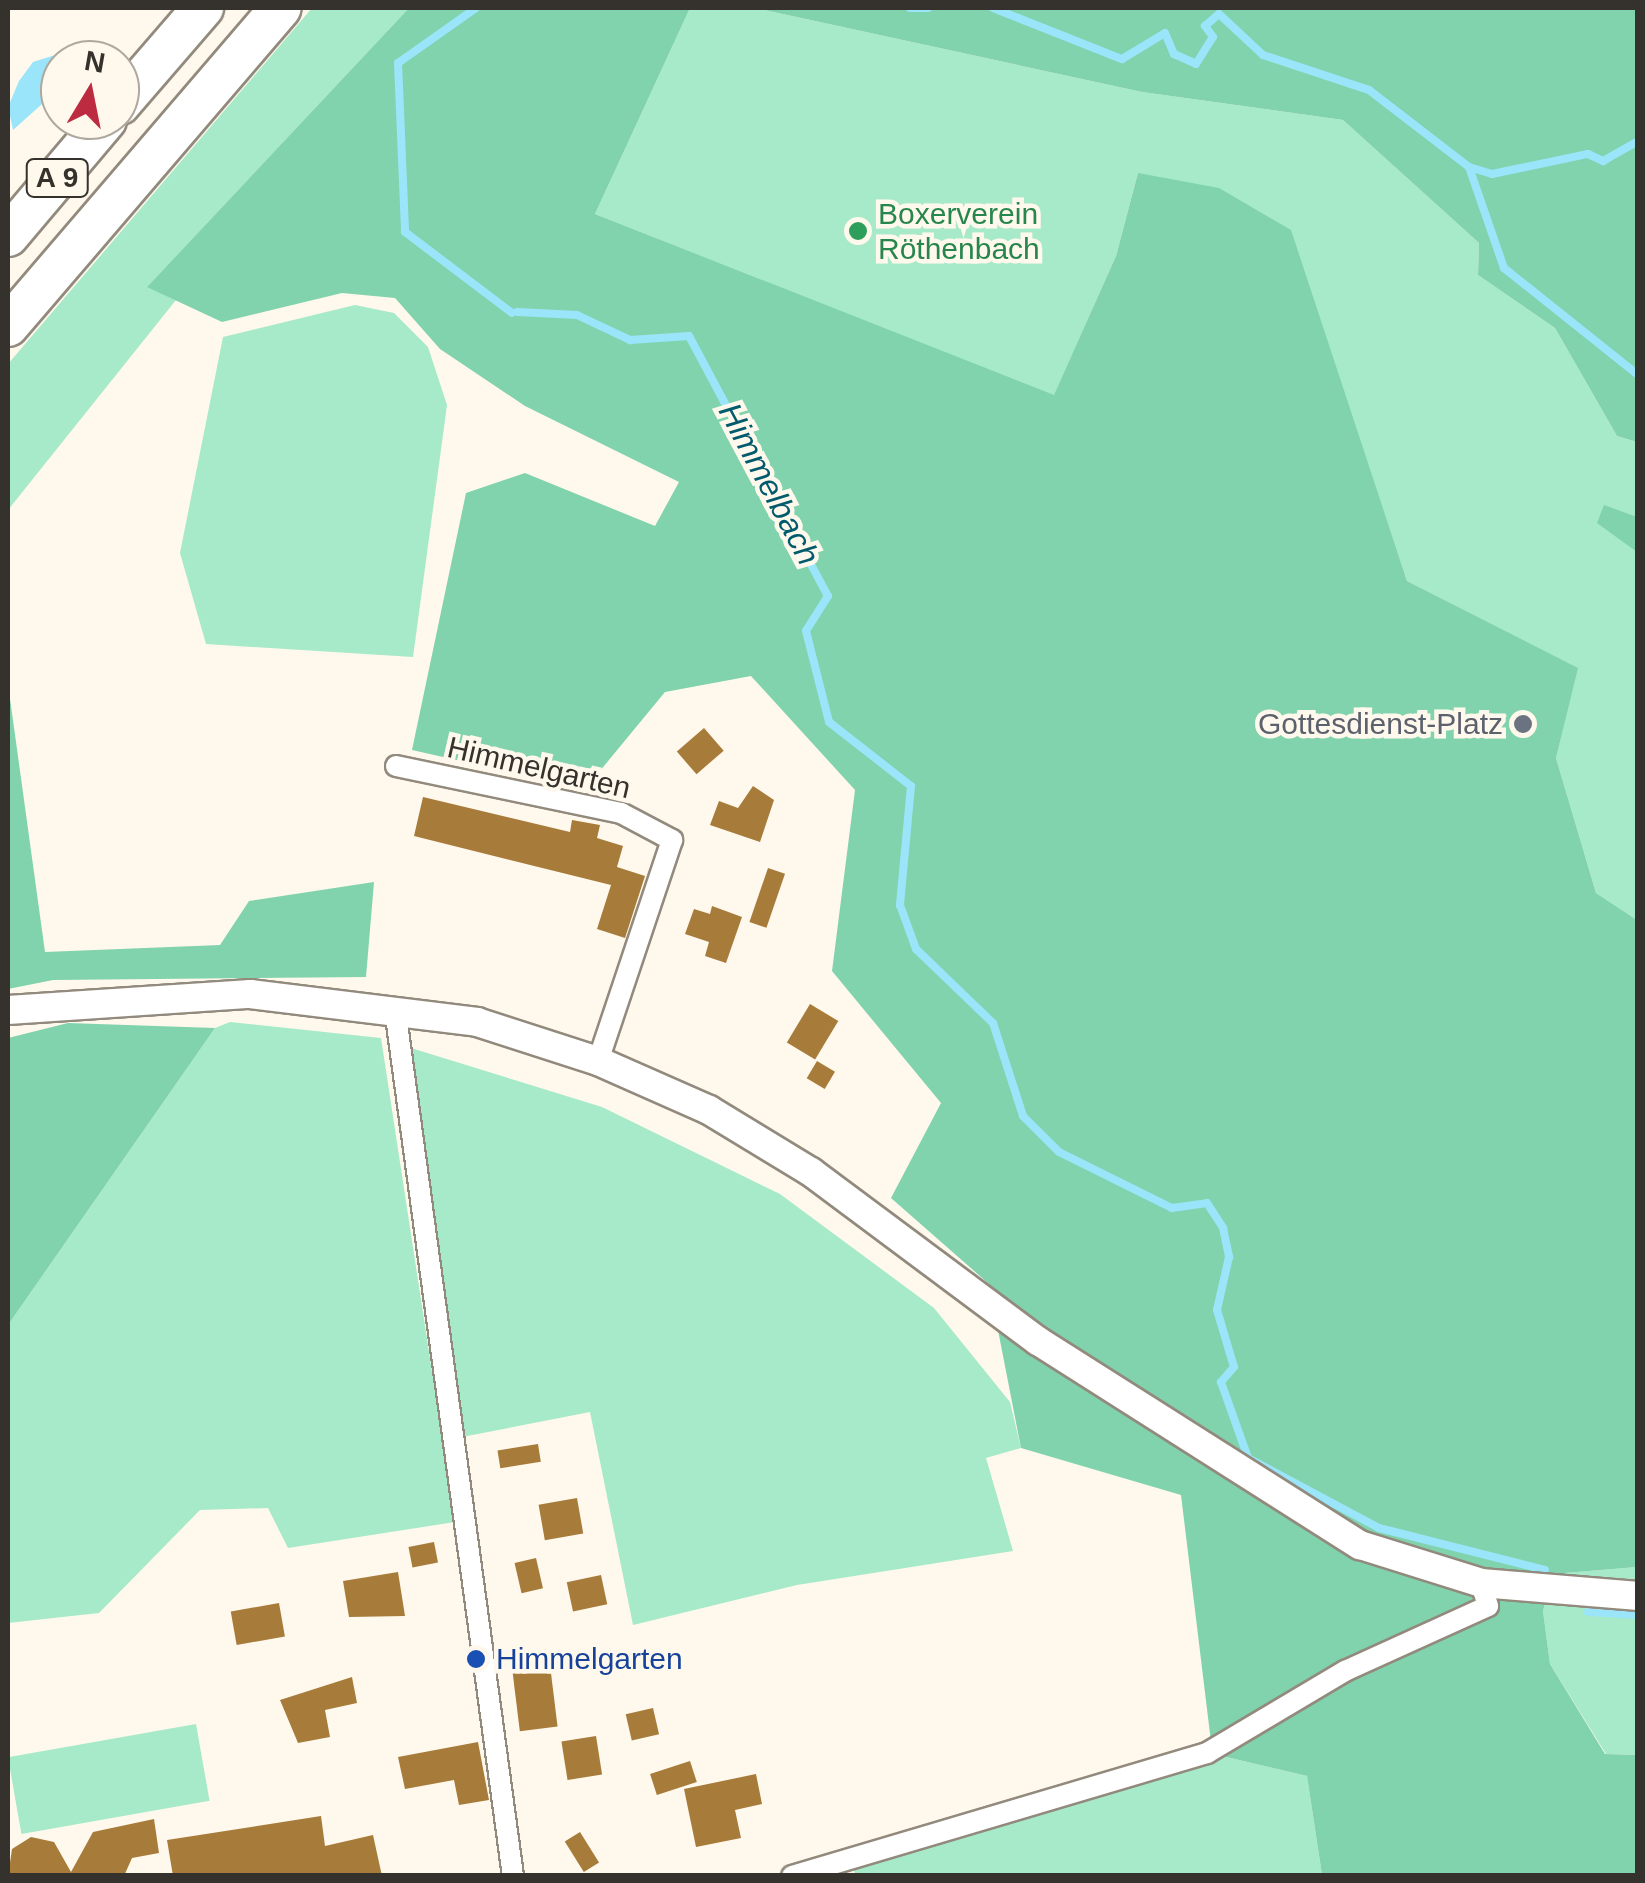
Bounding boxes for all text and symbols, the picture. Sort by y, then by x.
north arrow [40,40,140,140]
text: N [82,45,108,79]
road number: A 9 [24,155,90,201]
place label: Boxerverein Röthenbach [878,196,1040,266]
marker: Boxerverein Röthenbach [847,220,869,242]
water label: Himmelbach [710,396,828,572]
place label: Gottesdienst-Platz [1258,706,1503,742]
marker: Gottesdienst-Platz [1512,713,1534,735]
street label: Himmelgarten [444,729,634,807]
place label: Himmelgarten [496,1641,683,1677]
marker: Himmelgarten [465,1648,487,1670]

